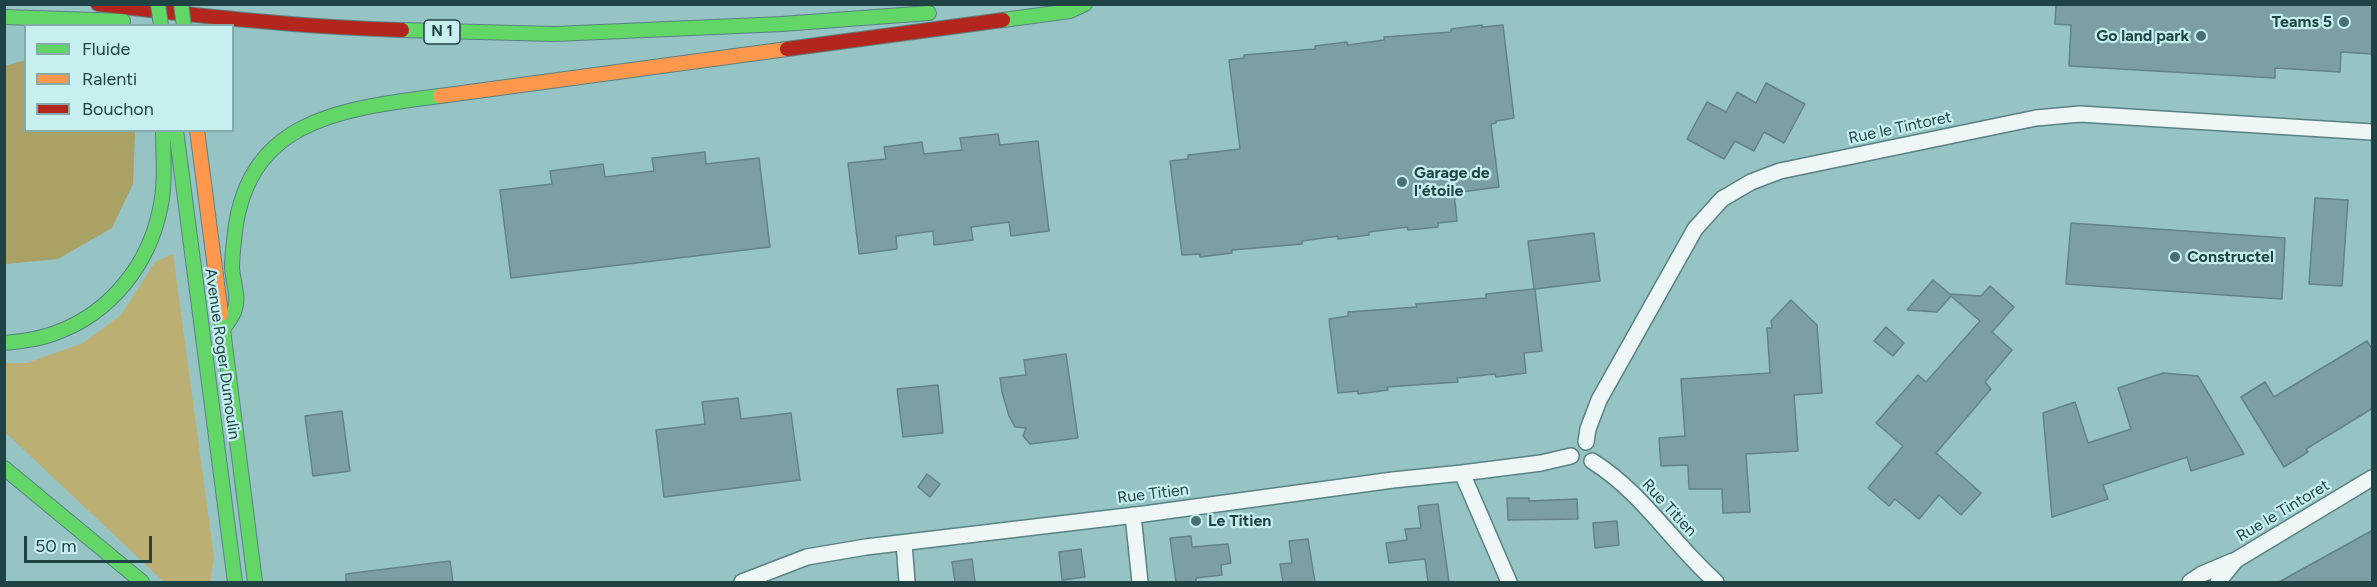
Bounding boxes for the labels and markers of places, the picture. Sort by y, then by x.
place label: Teams 5 [2272,12,2332,32]
marker: Teams 5 [2337,15,2351,29]
place label: Go land park [2096,26,2189,46]
marker: Go land park [2194,29,2208,43]
place label: Garage de l'étoile [1414,163,1490,201]
marker: Garage de l'étoile [1395,175,1409,189]
place label: Constructel [2187,247,2274,267]
marker: Constructel [2168,250,2182,264]
place label: Le Titien [1208,511,1271,531]
marker: Le Titien [1189,514,1203,528]

